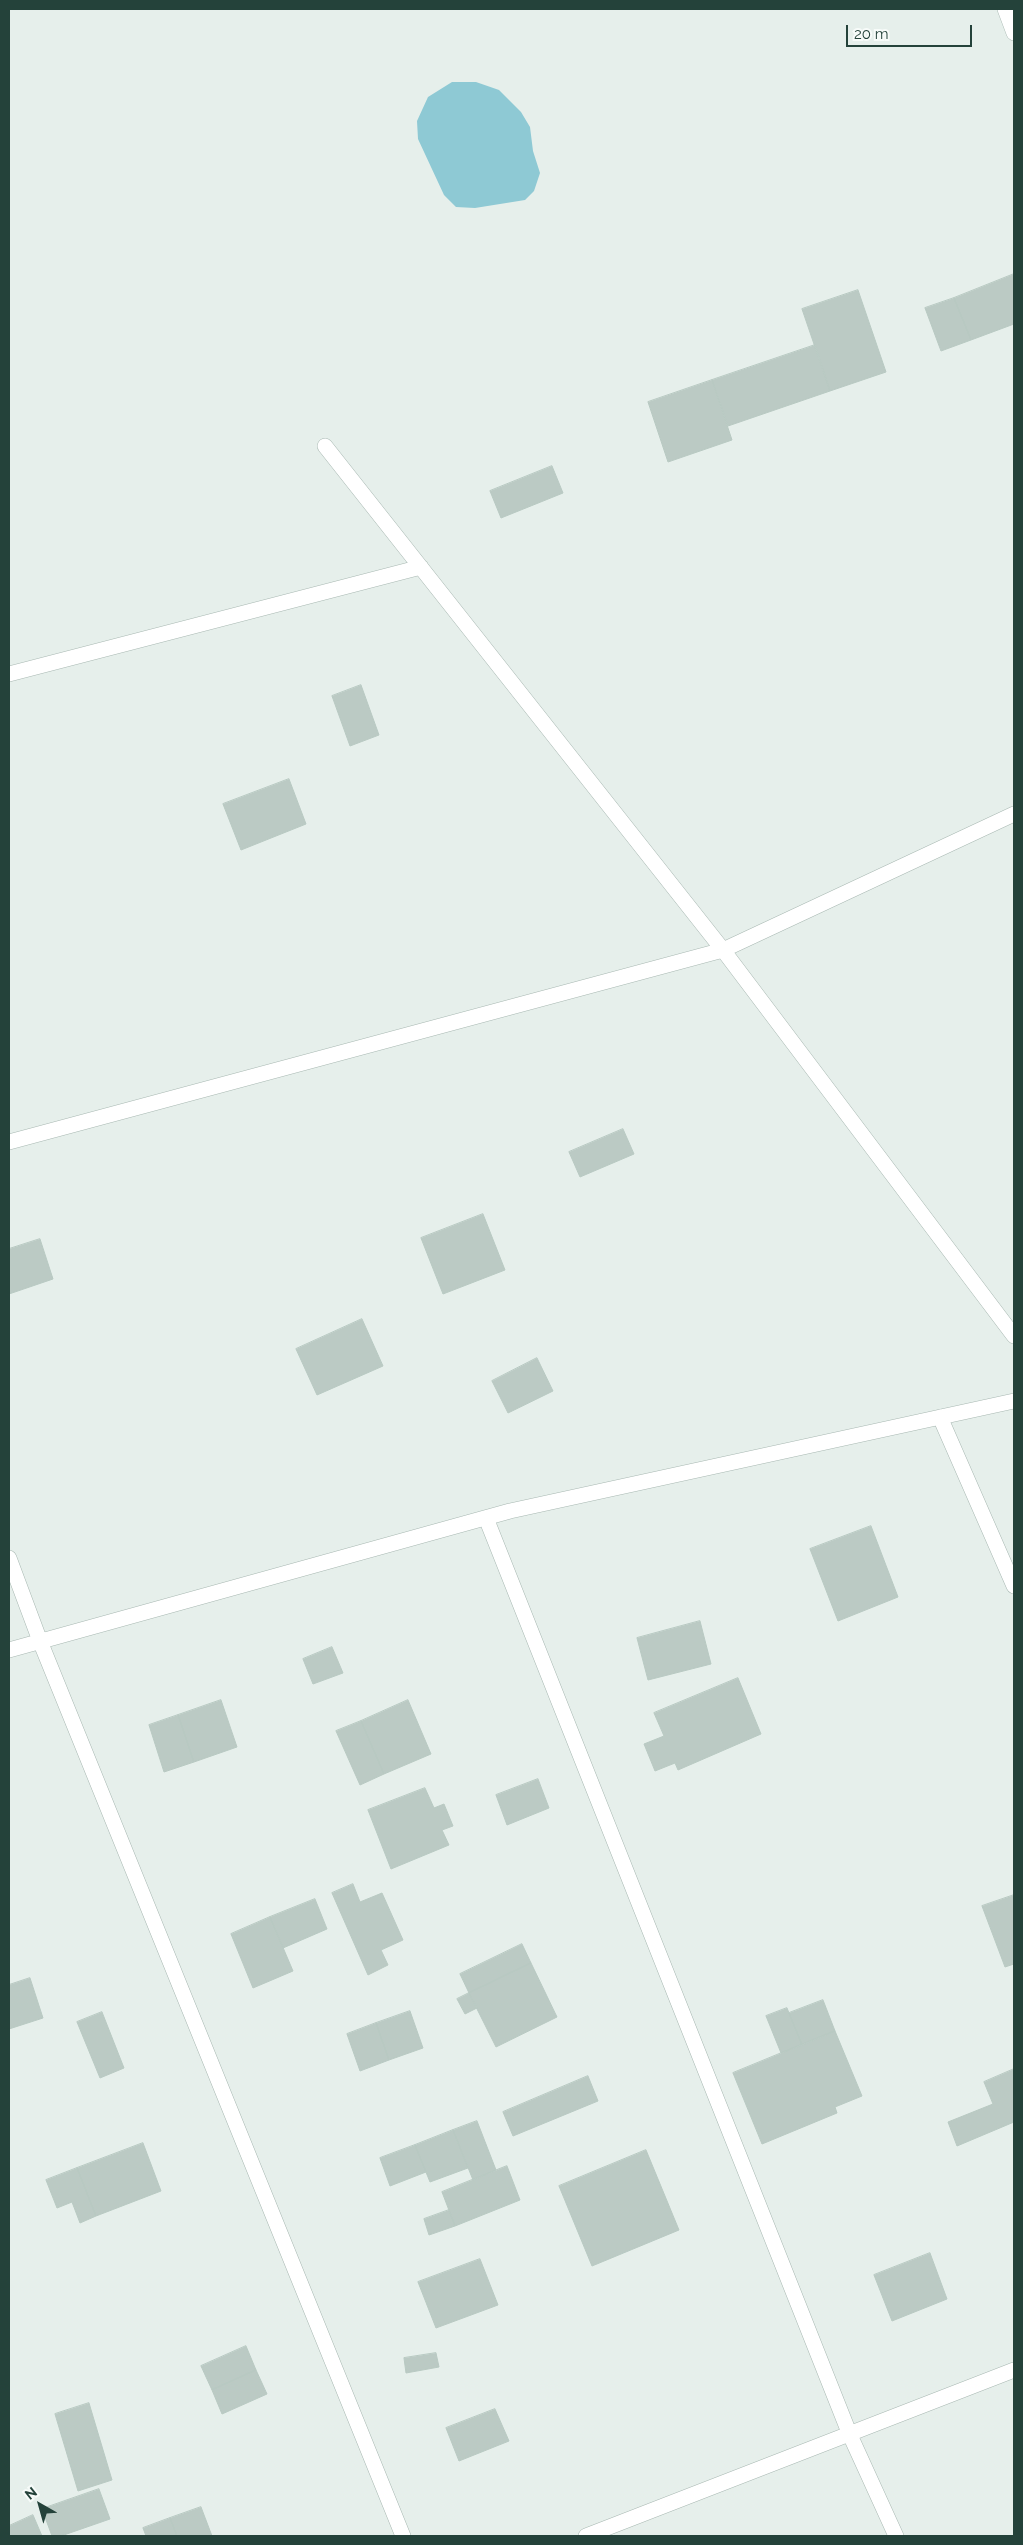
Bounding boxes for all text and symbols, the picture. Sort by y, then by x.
scale bar [848,15,974,47]
text: 20 m [854,25,889,43]
north arrow [15,2480,65,2530]
text: N [22,2484,40,2503]

